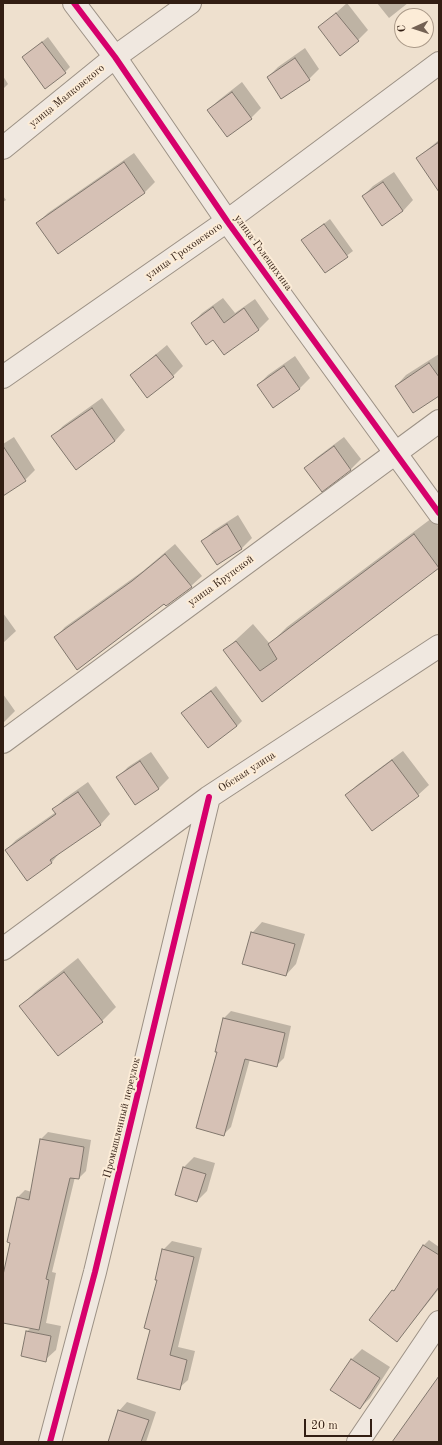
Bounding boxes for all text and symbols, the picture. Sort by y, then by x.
north arrow [394,8,434,48]
text: С [397,25,408,33]
street label: улица Маяковского [27,62,107,130]
street label: улица Голещихина [231,212,295,294]
street label: улица Гроховского [143,220,225,282]
street label: улица Крупской [185,553,257,609]
street label: Обская улица [216,749,278,795]
street label: Промышленный переулок [101,1056,143,1180]
scale bar [306,1411,374,1437]
text: 20 m [311,1420,338,1432]

